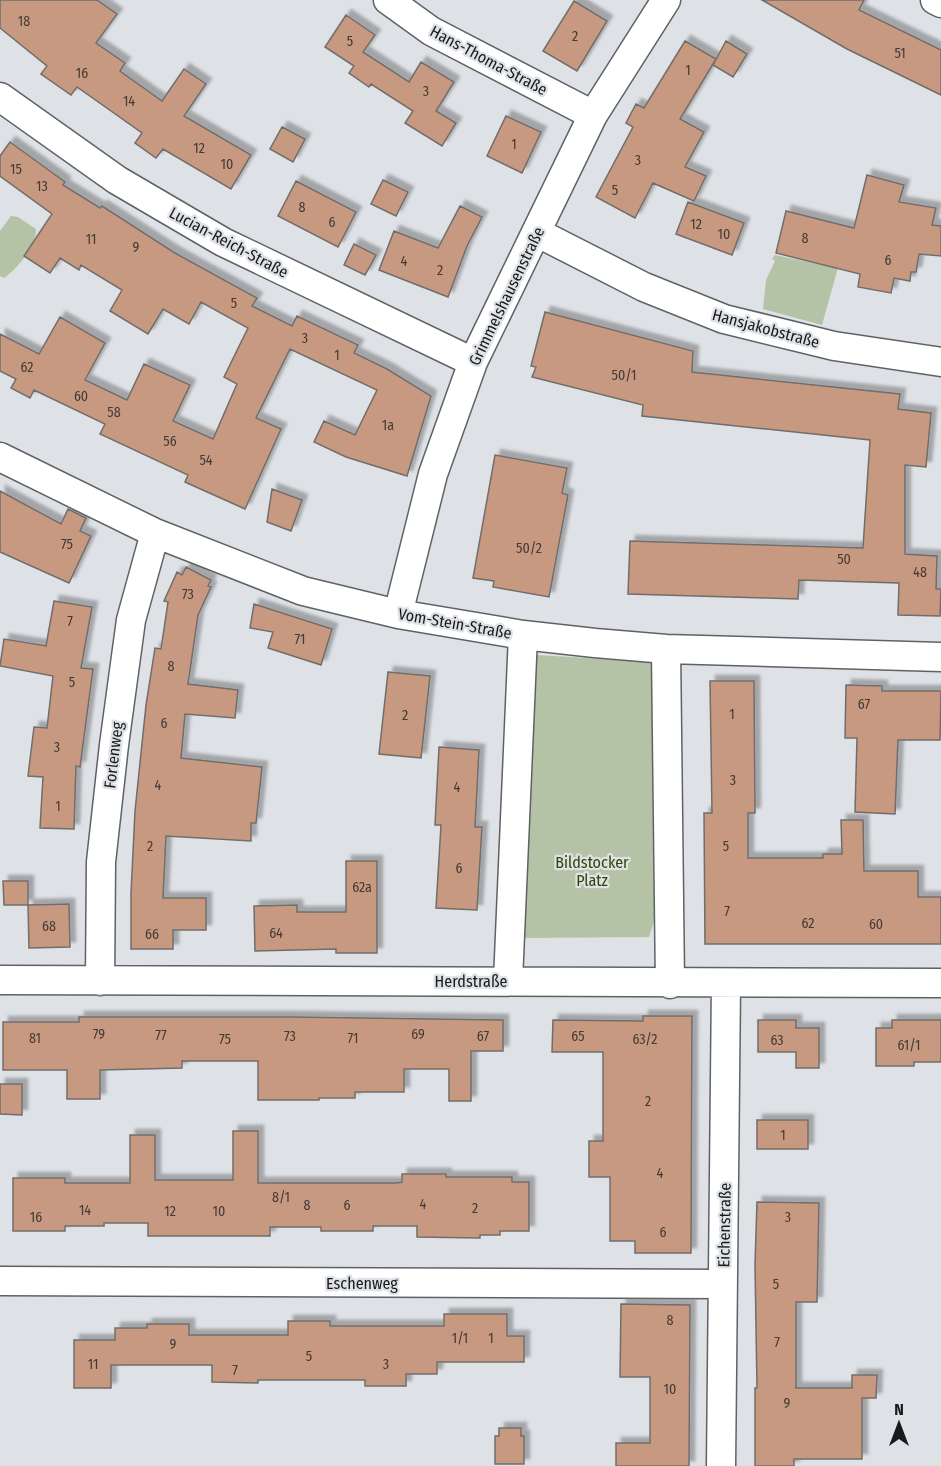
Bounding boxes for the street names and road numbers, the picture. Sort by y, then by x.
street label: Hans-Thoma-Straße [427,22,551,99]
street label: Lucian-Reich-Straße [166,203,291,282]
street label: Grimmelshausenstraße [465,224,548,369]
street label: Hansjakobstraße [710,305,822,352]
street label: Vom-Stein-Straße [397,604,513,643]
street label: Forlenweg [100,720,127,789]
street label: Herdstraße [435,972,507,991]
street label: Eichenstraße [714,1182,735,1267]
street label: Eschenweg [326,1274,398,1293]

